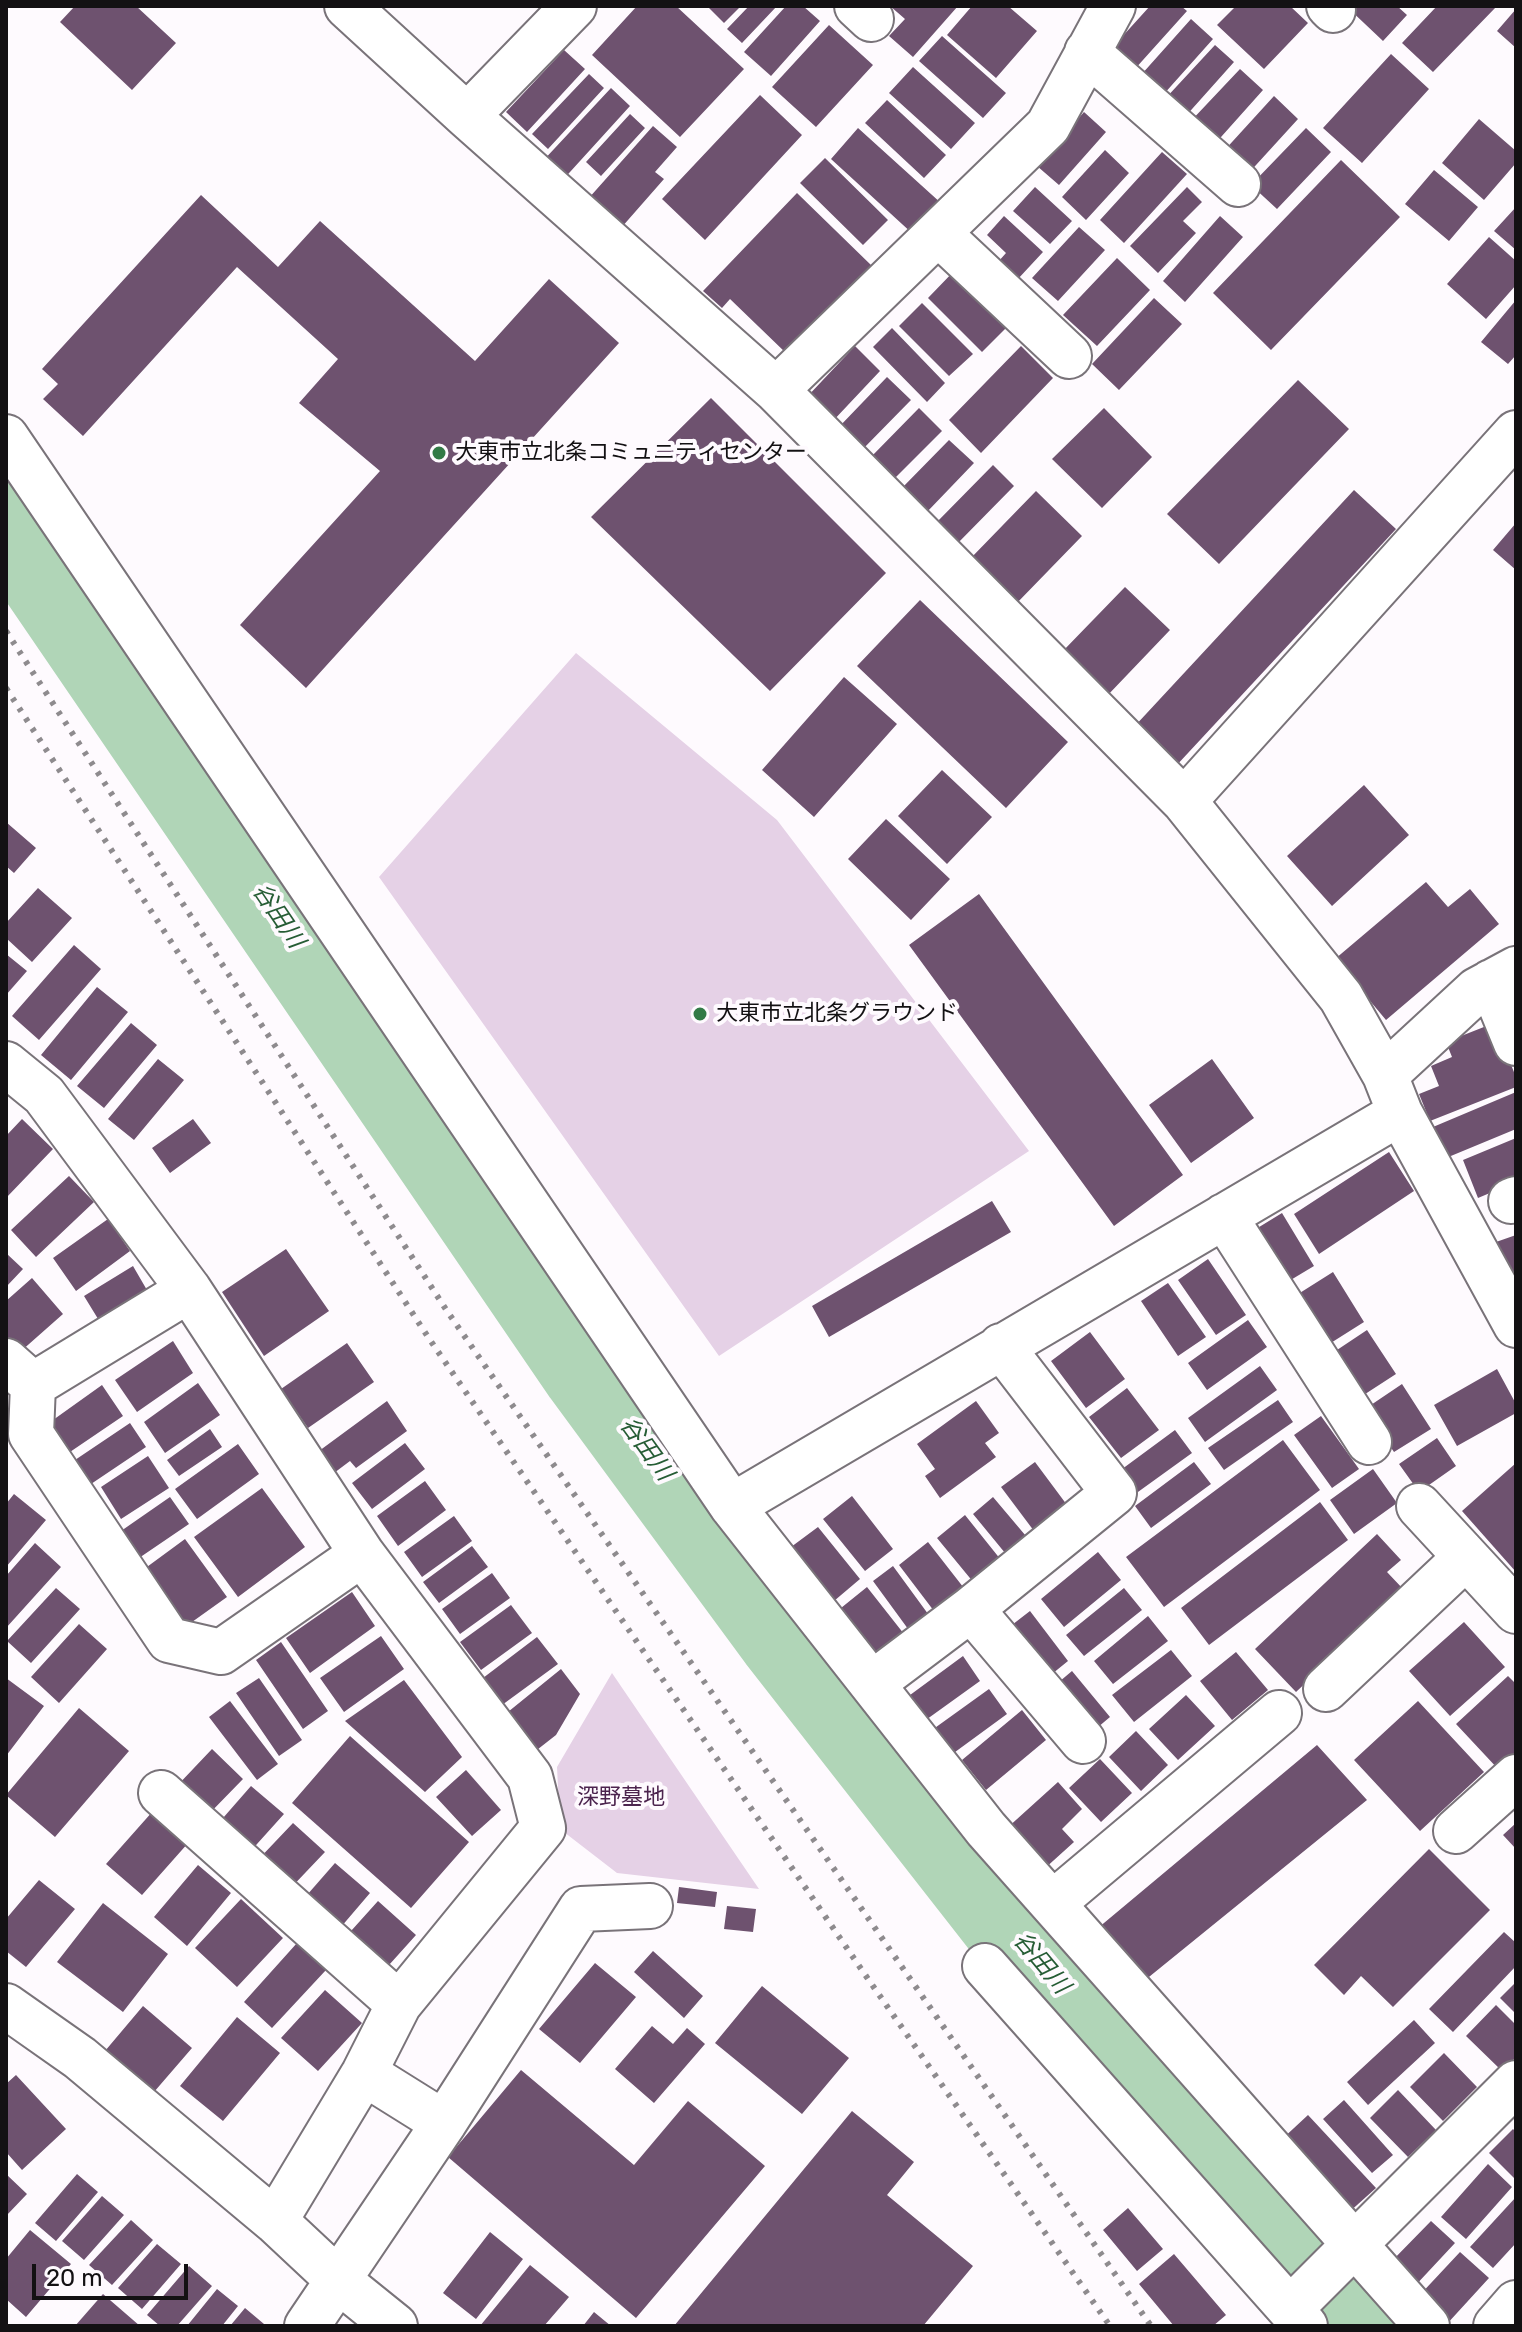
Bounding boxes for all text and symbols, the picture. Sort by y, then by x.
place label: 大東市立北条コミュニティセンター [455,440,807,466]
marker: 大東市立北条コミュニティセンター [430,444,448,462]
water label: 谷田川 [246,878,310,954]
place label: 大東市立北条グラウンド [716,1001,958,1027]
marker: 大東市立北条グラウンド [691,1005,709,1023]
water label: 谷田川 [613,1411,679,1487]
park label: 深野墓地 [577,1785,665,1811]
water label: 谷田川 [1007,1926,1075,2000]
scale bar [36,2248,192,2298]
text: 20 m [46,2264,103,2292]

